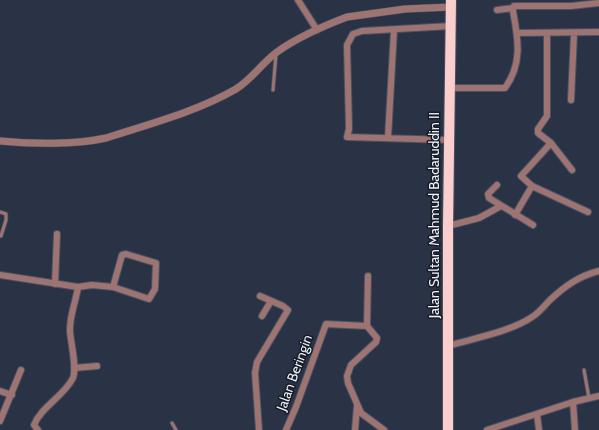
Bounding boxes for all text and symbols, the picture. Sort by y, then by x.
street label: Jalan Sultan Mahmud Badaruddin II [427,112,443,318]
street label: Jalan Beringin [273,333,317,413]

